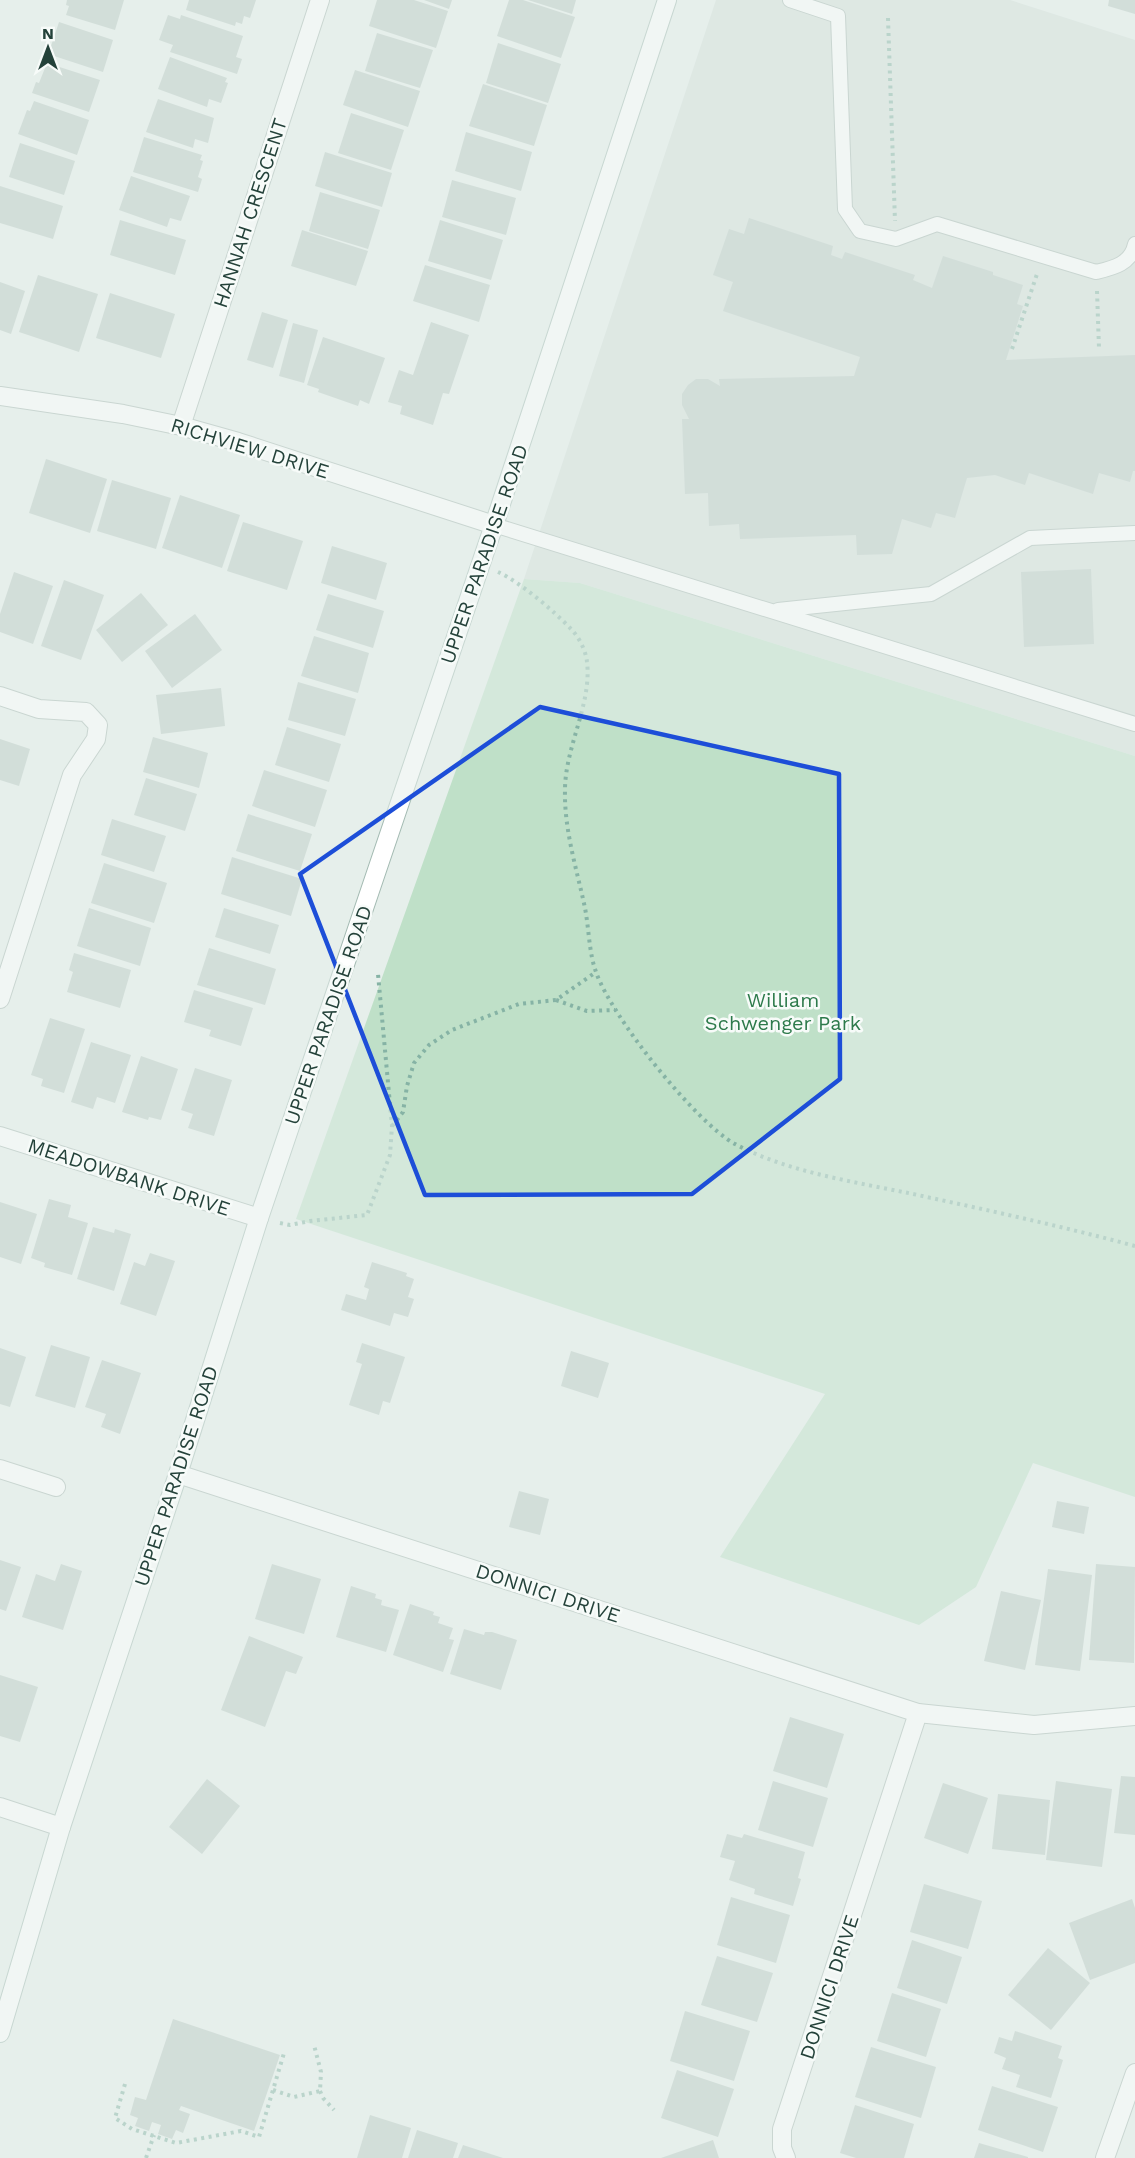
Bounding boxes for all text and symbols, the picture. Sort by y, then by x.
north arrow [18,18,78,78]
text: N [42,24,54,43]
street label: HANNAH CRESCENT [208,115,292,311]
street label: RICHVIEW DRIVE [168,413,332,483]
street label: UPPER PARADISE ROAD [435,441,533,667]
street label: UPPER PARADISE ROAD [279,902,377,1128]
park label: William Schwenger Park [705,988,861,1035]
street label: MEADOWBANK DRIVE [25,1133,233,1221]
street label: UPPER PARADISE ROAD [129,1363,223,1589]
street label: DONNICI DRIVE [473,1558,623,1628]
street label: DONNICI DRIVE [794,1912,864,2062]

